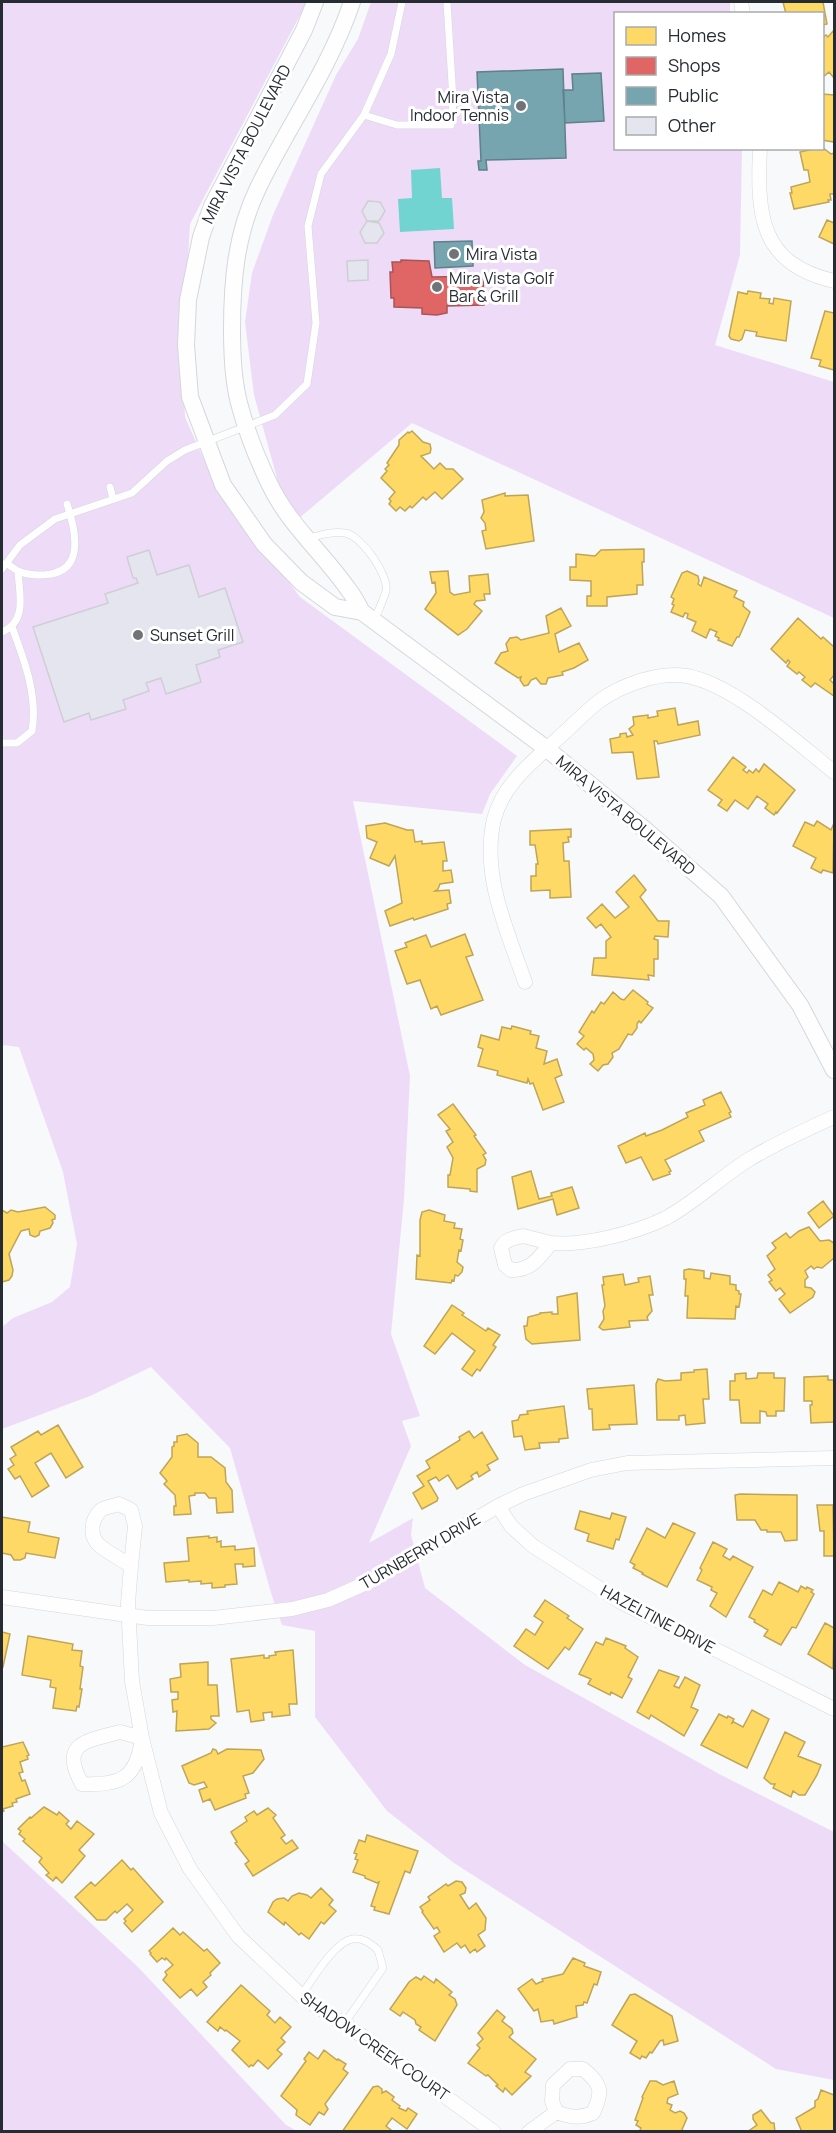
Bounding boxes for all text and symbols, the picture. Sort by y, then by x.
legend [614,12,824,150]
text: Homes [668,23,726,47]
text: Shops [668,53,720,77]
street label: MIRA VISTA BOULEVARD [196,60,296,227]
text: Public [668,83,719,107]
place label: Mira Vista Indoor Tennis [410,86,509,126]
marker: Mira Vista Indoor Tennis [514,99,528,113]
text: Other [668,113,716,137]
place label: Mira Vista [466,243,538,265]
marker: Mira Vista [447,247,461,261]
place label: Mira Vista Golf Bar & Grill [449,267,554,307]
marker: Mira Vista Golf Bar & Grill [430,280,444,294]
place label: Sunset Grill [150,624,235,646]
marker: Sunset Grill [131,628,145,642]
street label: MIRA VISTA BOULEVARD [552,750,701,880]
street label: TURNBERRY DRIVE [356,1508,484,1594]
street label: HAZELTINE DRIVE [597,1580,719,1658]
street label: SHADOW CREEK COURT [296,1986,454,2106]

